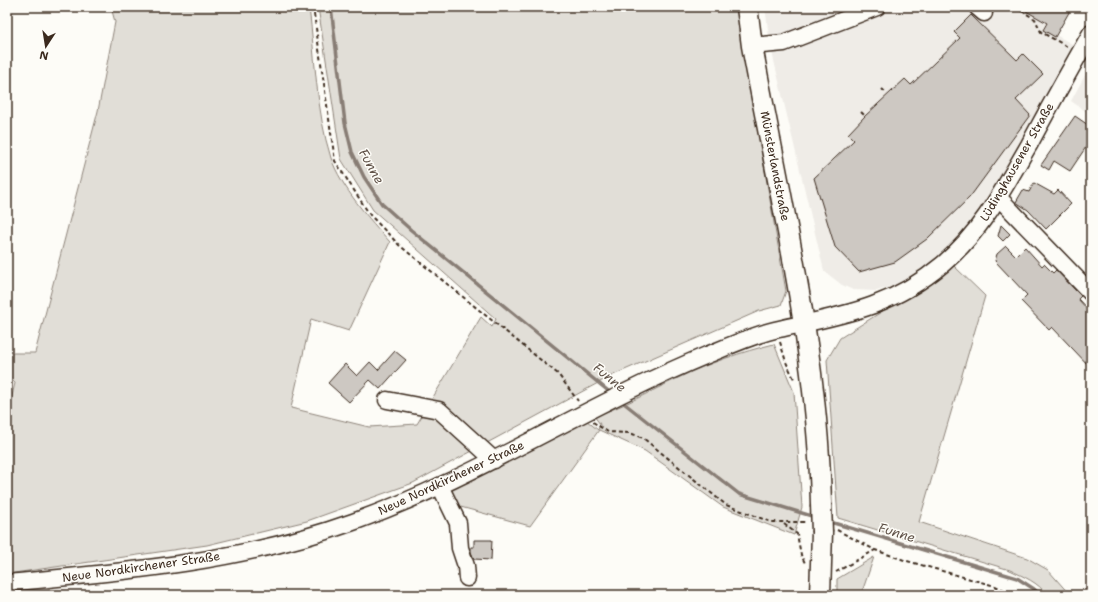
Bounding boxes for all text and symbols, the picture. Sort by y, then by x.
north arrow [26,26,66,66]
text: N [38,47,50,64]
street label: Lüdinghausener Straße [976,100,1058,224]
street label: Münsterlandstraße [756,110,794,223]
water label: Funne [355,146,388,187]
water label: Funne [590,359,630,396]
street label: Neue Nordkirchener Straße [375,437,527,519]
water label: Funne [876,519,917,546]
street label: Neue Nordkirchener Straße [61,548,221,586]

